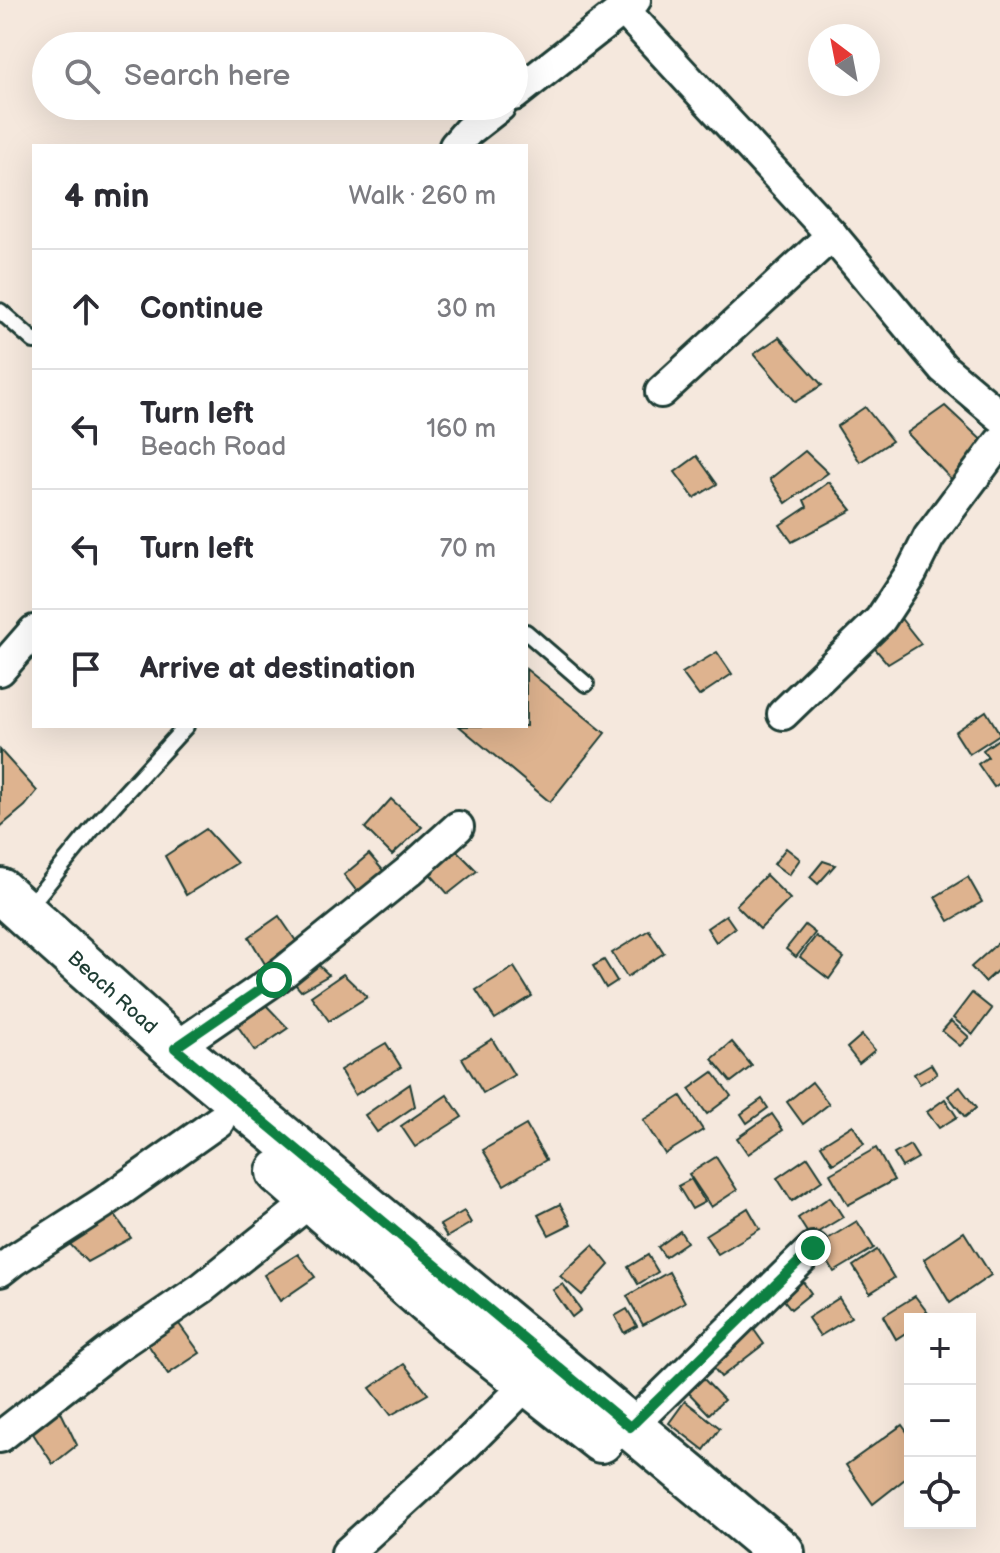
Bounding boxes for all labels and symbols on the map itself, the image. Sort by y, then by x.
north arrow [808,24,880,96]
street label: Beach Road [63,946,162,1039]
route start [256,962,292,998]
route end [795,1230,831,1266]

